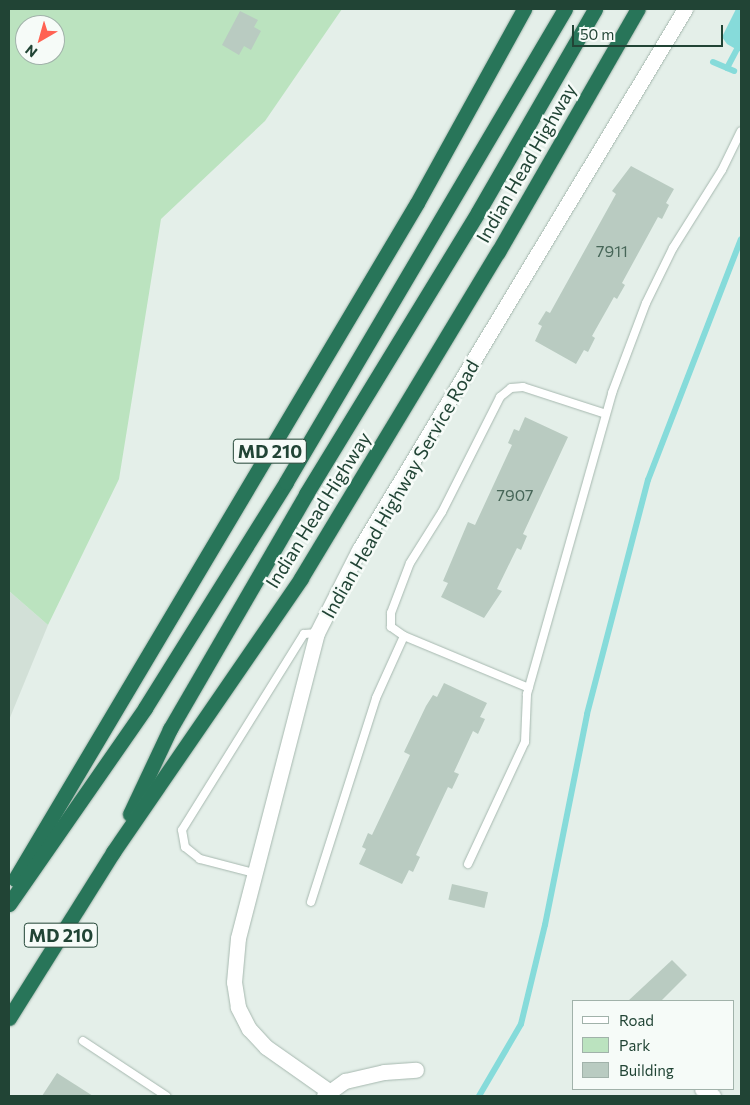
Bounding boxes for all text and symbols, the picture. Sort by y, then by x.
north arrow [15,15,65,65]
scale bar [575,15,726,47]
text: 50 m [580,25,614,43]
text: N [22,41,40,61]
street label: Indian Head Highway [471,79,581,247]
house number: 7911 [596,241,628,261]
street label: Indian Head Highway Service Road [317,356,483,622]
street label: Indian Head Highway [261,428,375,592]
road number: MD 210 [232,436,308,466]
house number: 7907 [497,485,533,505]
road number: MD 210 [23,920,98,950]
legend [572,1000,735,1090]
text: Road [619,1011,654,1029]
text: Park [619,1036,650,1054]
text: Building [619,1061,674,1079]

